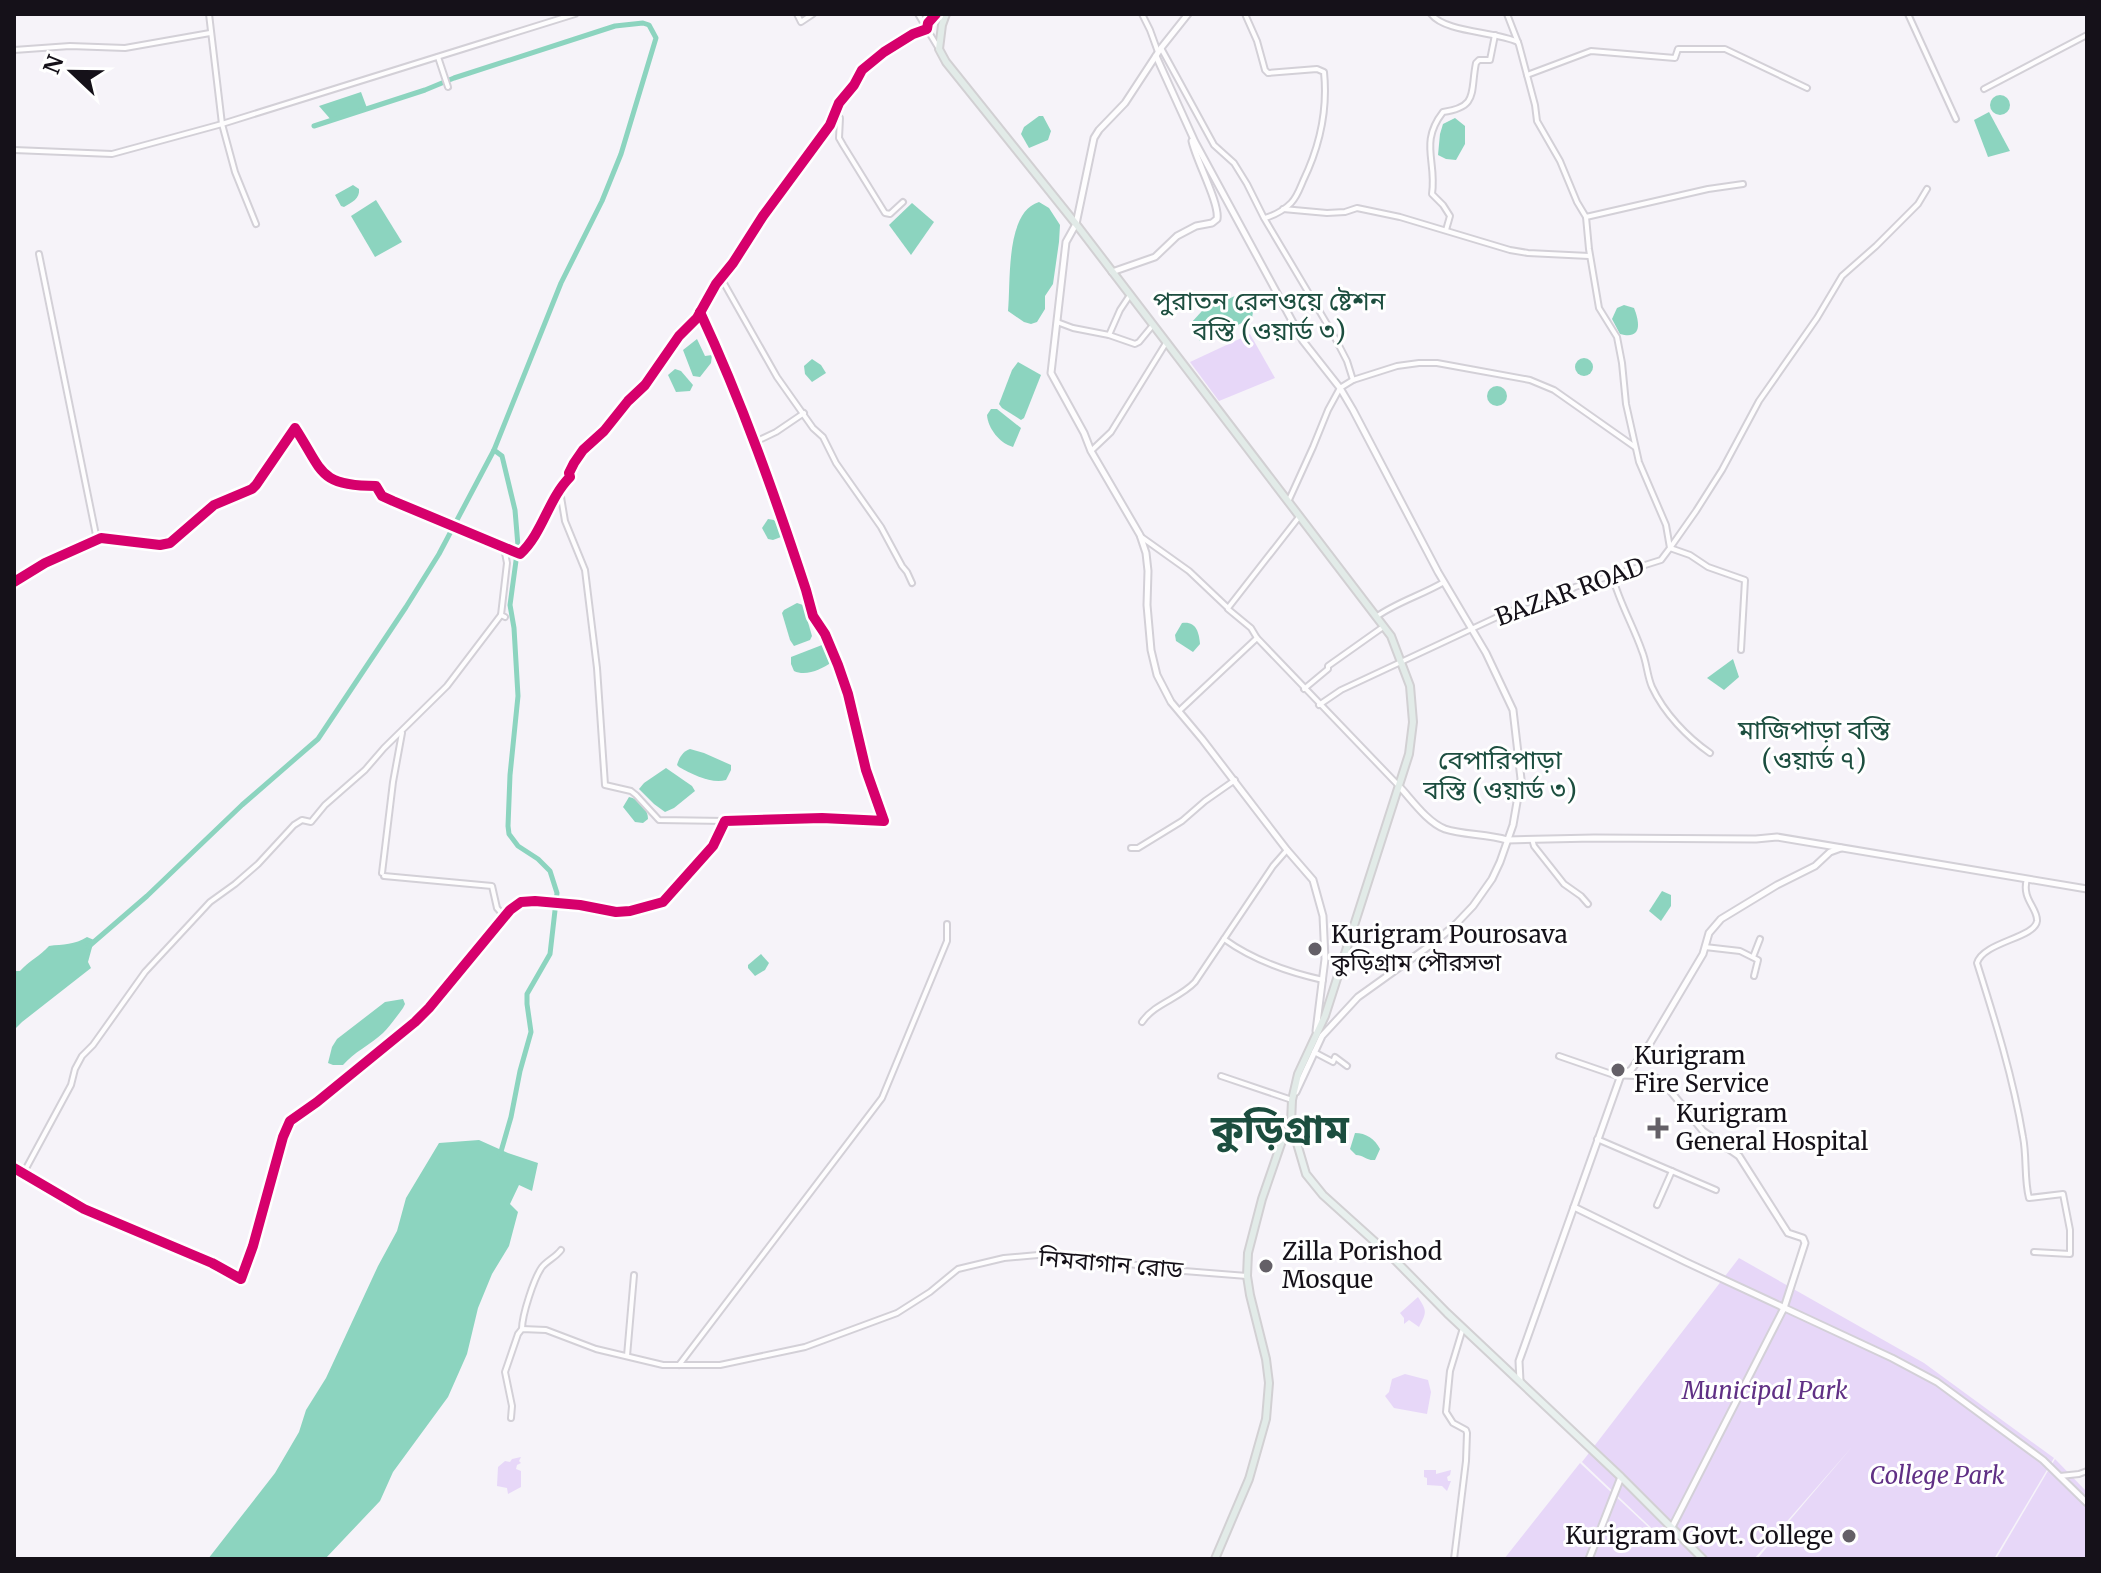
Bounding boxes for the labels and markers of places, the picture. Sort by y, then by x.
place label: Kurigram Pourosava কুড়িগ্রাম পৌরসভা [1330,919,1568,978]
marker: Kurigram Pourosava কুড়িগ্রাম পৌরসভা [1306,940,1324,958]
place label: Kurigram Fire Service [1634,1040,1769,1099]
marker: Kurigram Fire Service [1609,1061,1627,1079]
place label: Kurigram General Hospital [1676,1098,1868,1157]
marker: Kurigram General Hospital [1647,1117,1669,1139]
place label: Zilla Porishod Mosque [1282,1236,1442,1295]
marker: Zilla Porishod Mosque [1257,1257,1275,1275]
place label: Kurigram Govt. College [1565,1520,1833,1551]
marker: Kurigram Govt. College [1840,1527,1858,1545]

